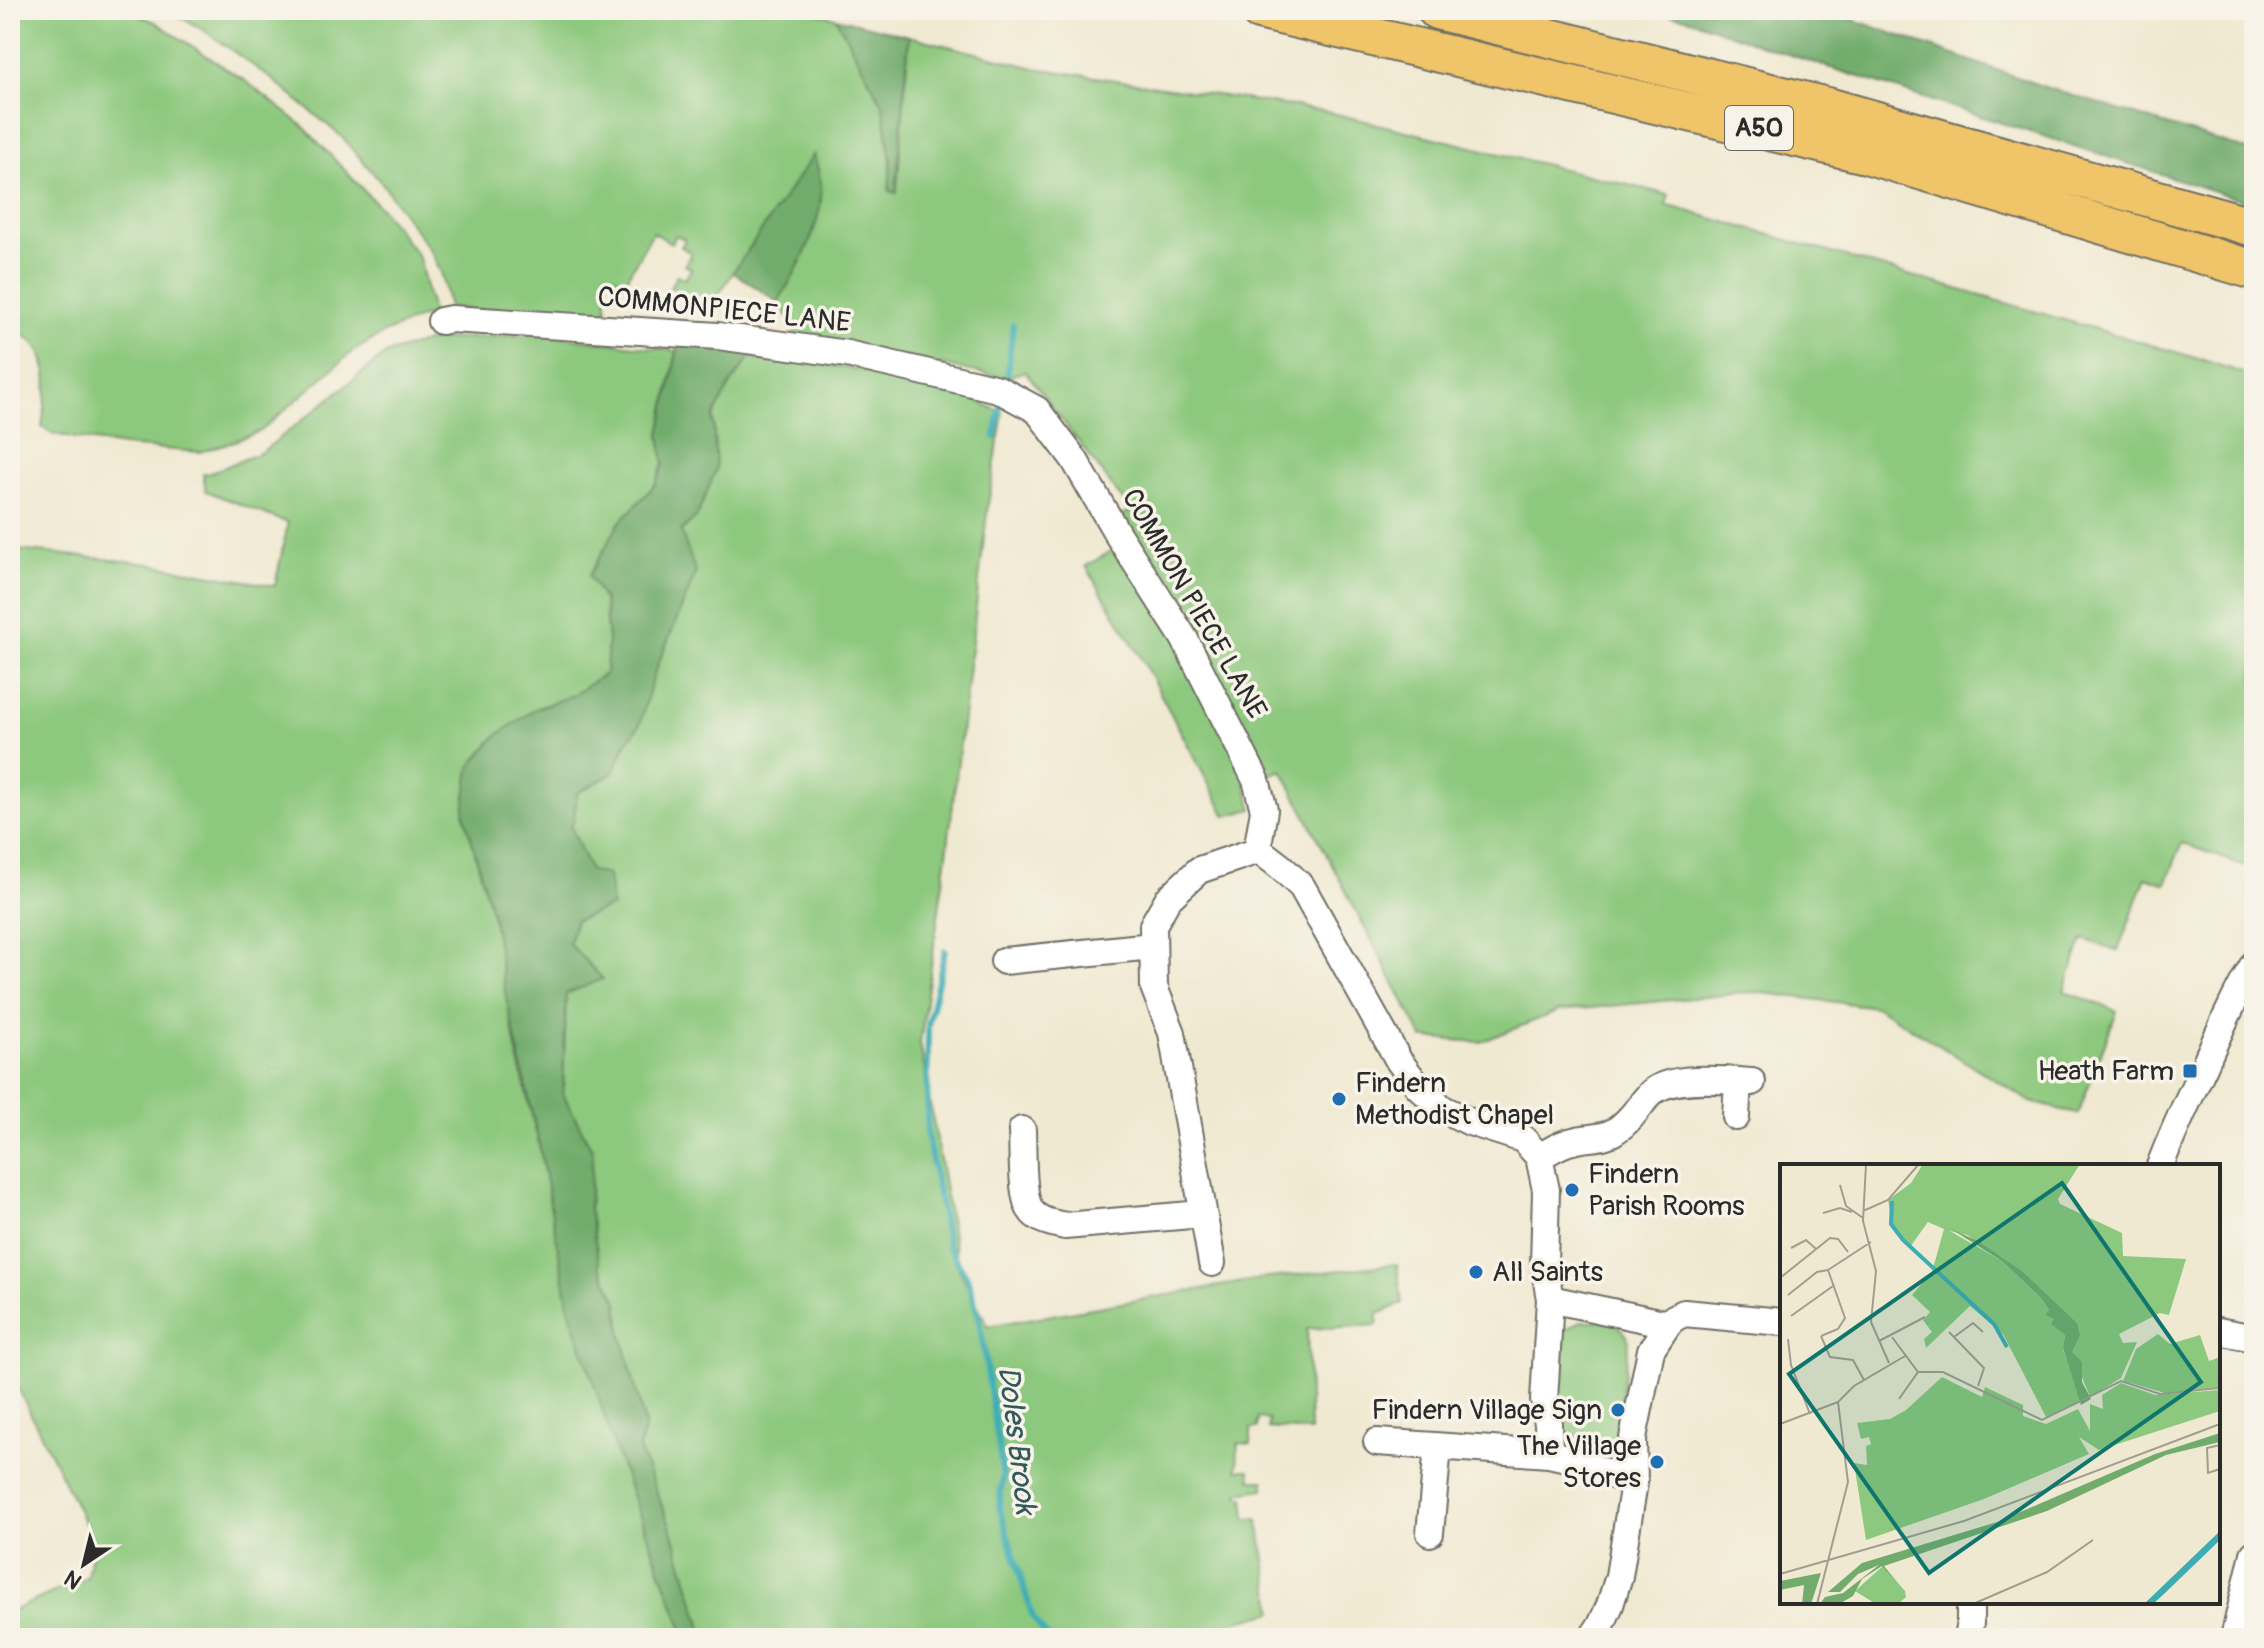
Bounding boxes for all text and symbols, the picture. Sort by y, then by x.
road number: A50 [1725,106,1793,150]
street label: COMMONPIECE LANE [596,279,852,341]
street label: COMMON PIECE LANE [1114,483,1274,725]
place label: Heath Farm [2038,1054,2174,1089]
marker: Heath Farm [2181,1062,2199,1080]
place label: Findern Methodist Chapel [1355,1066,1554,1133]
marker: Findern Methodist Chapel [1330,1090,1348,1108]
place label: Findern Parish Rooms [1588,1157,1745,1224]
inset map [1780,1164,2220,1604]
marker: Findern Parish Rooms [1563,1181,1581,1199]
place label: All Saints [1492,1255,1603,1290]
marker: All Saints [1467,1263,1485,1281]
water label: Doles Brook [990,1364,1045,1518]
place label: Findern Village Sign [1372,1393,1602,1428]
marker: Findern Village Sign [1609,1401,1627,1419]
place label: The Village Stores [1516,1429,1641,1496]
marker: The Village Stores [1648,1453,1666,1471]
north arrow [44,1524,124,1604]
text: N [59,1564,87,1595]

